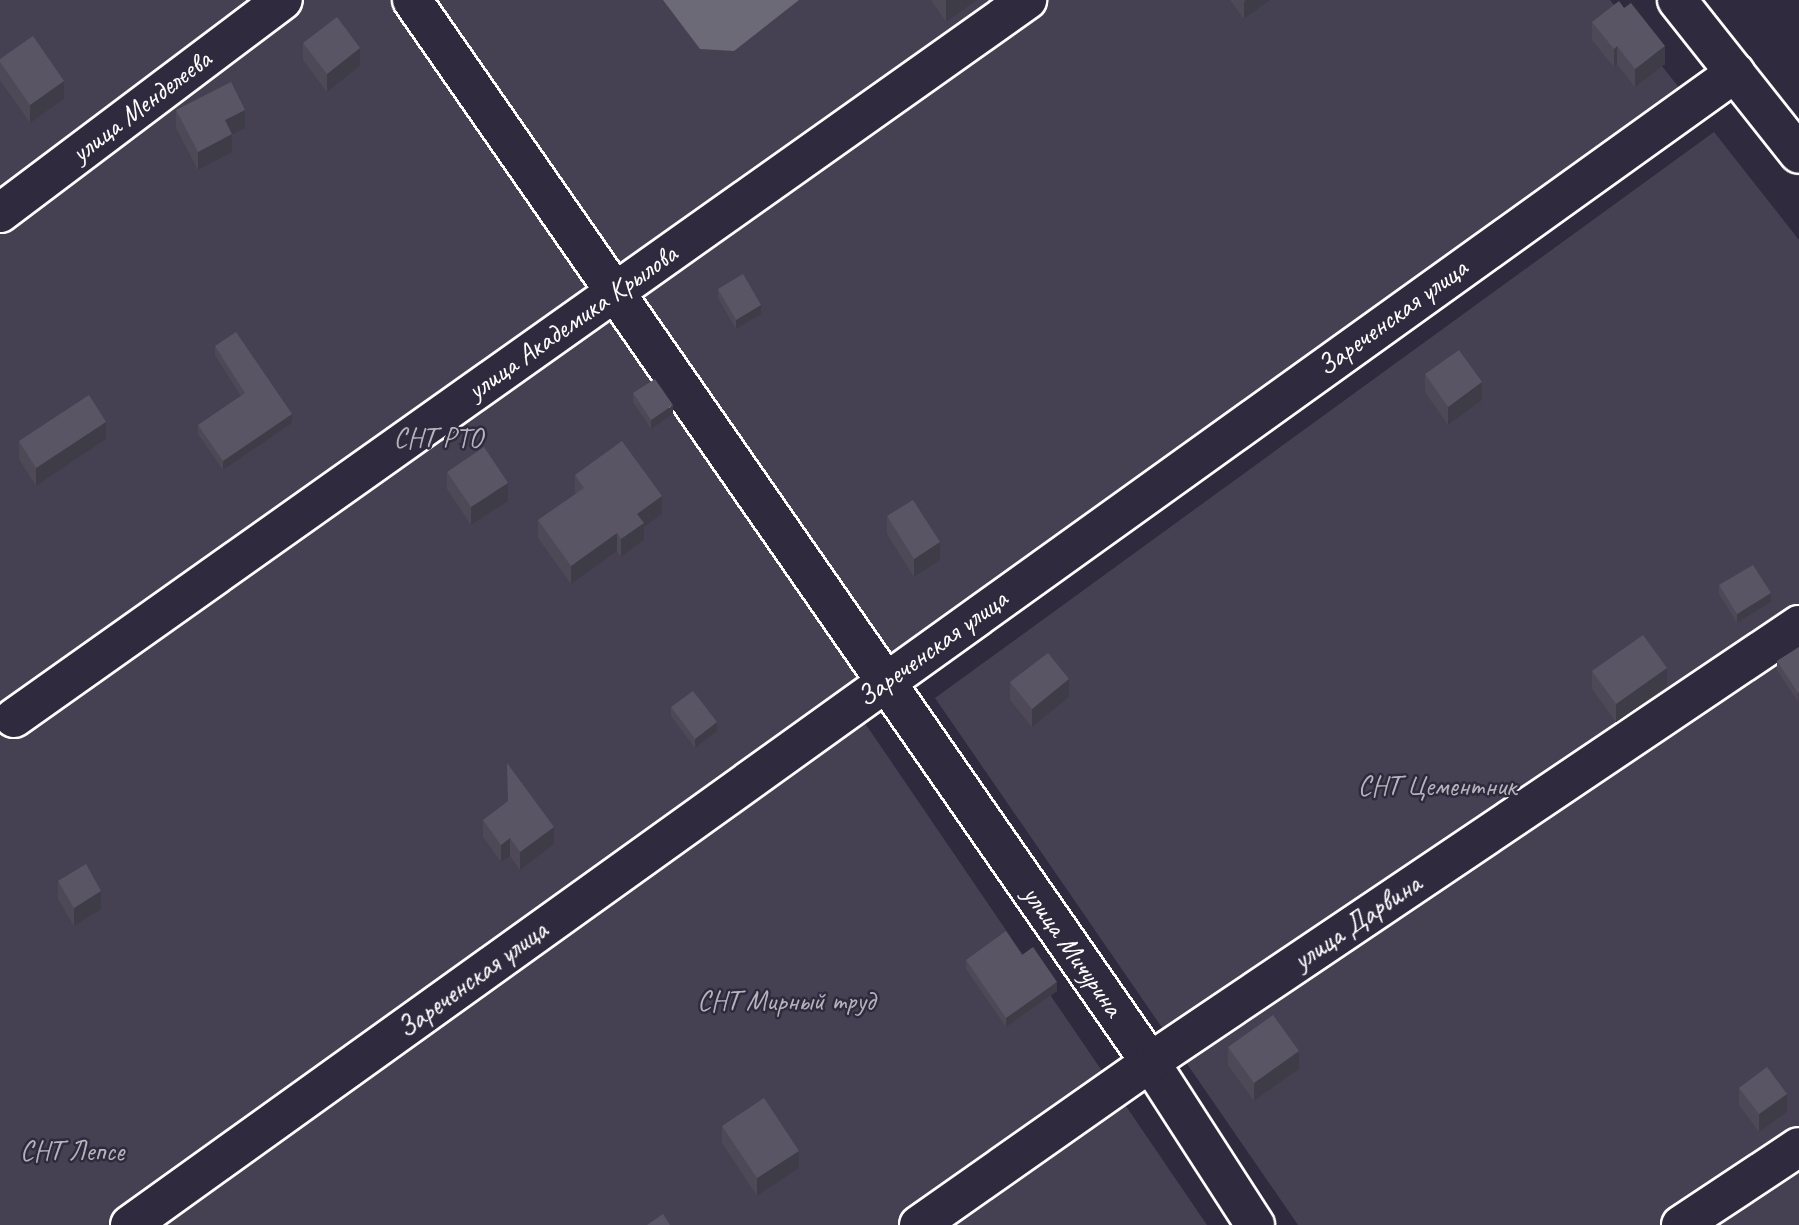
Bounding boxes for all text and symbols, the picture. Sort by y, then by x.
street label: улица Менделеева [64,43,218,169]
street label: улица Академика Крылова [462,238,682,406]
street label: Зареченская улица [1309,251,1475,383]
park label: СНТ РТО [394,421,482,455]
street label: Зареченская улица [849,582,1015,714]
park label: СНТ Цементник [1358,769,1516,803]
street label: улица Дарвина [1287,867,1427,977]
street label: улица Мичурина [1015,879,1131,1023]
street label: Зареченская улица [389,913,555,1045]
park label: СНТ Мирный труд [697,984,875,1018]
park label: СНТ Лепсе [20,1134,124,1168]

